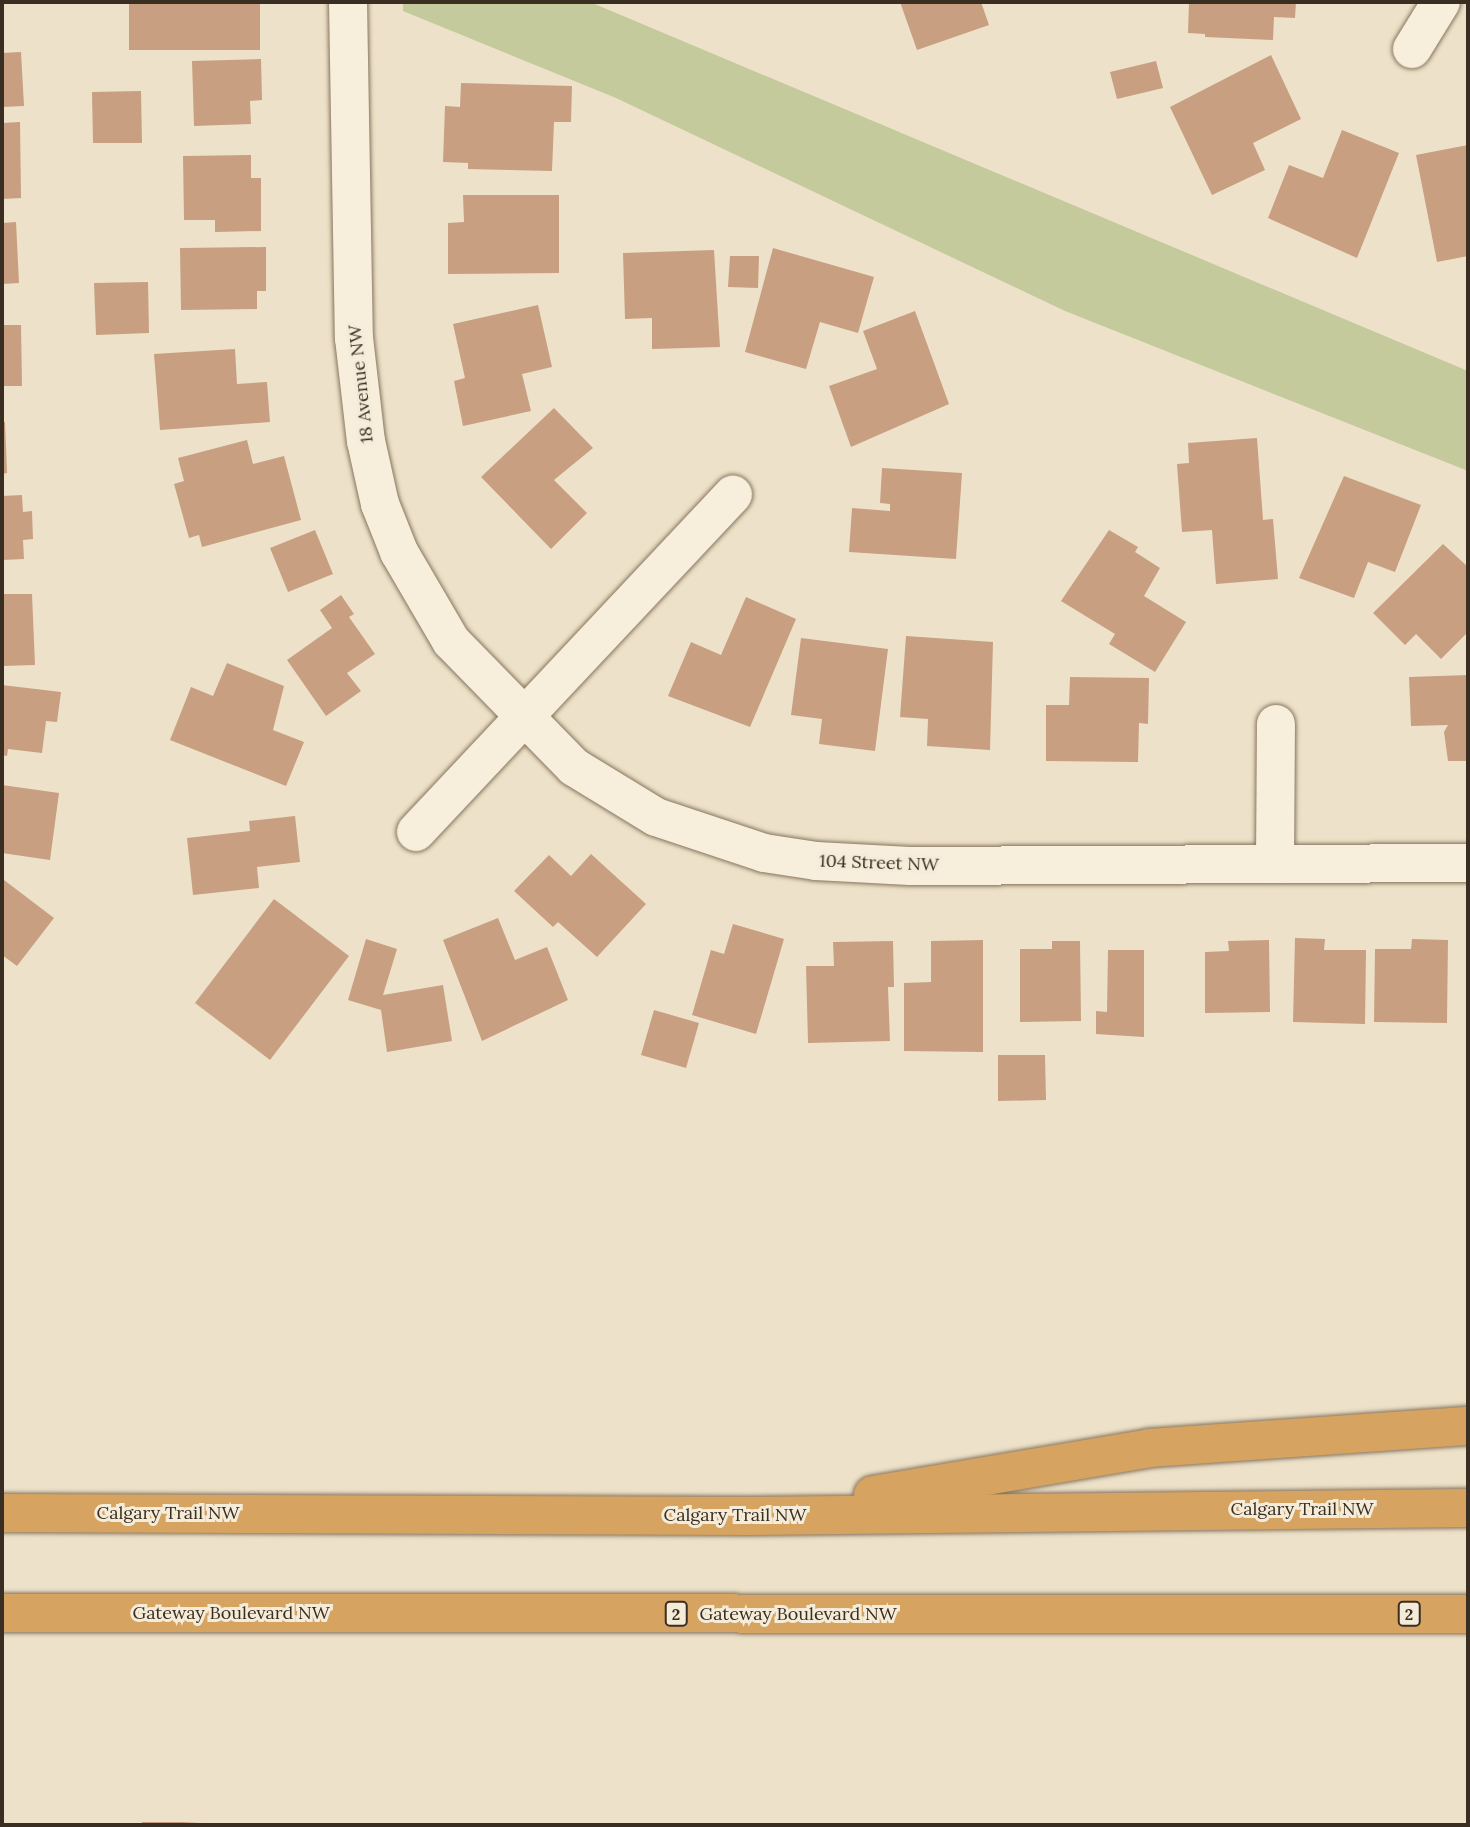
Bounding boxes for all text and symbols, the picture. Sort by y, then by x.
street label: 18 Avenue NW [344,324,378,444]
street label: 104 Street NW [819,850,939,876]
street label: Calgary Trail NW [1231,1498,1373,1520]
street label: Calgary Trail NW [97,1502,239,1524]
street label: Calgary Trail NW [664,1504,806,1526]
street label: Gateway Boulevard NW [132,1602,330,1624]
road number: 2 [664,1602,688,1626]
road number: 2 [1397,1602,1421,1626]
street label: Gateway Boulevard NW [699,1603,897,1625]

